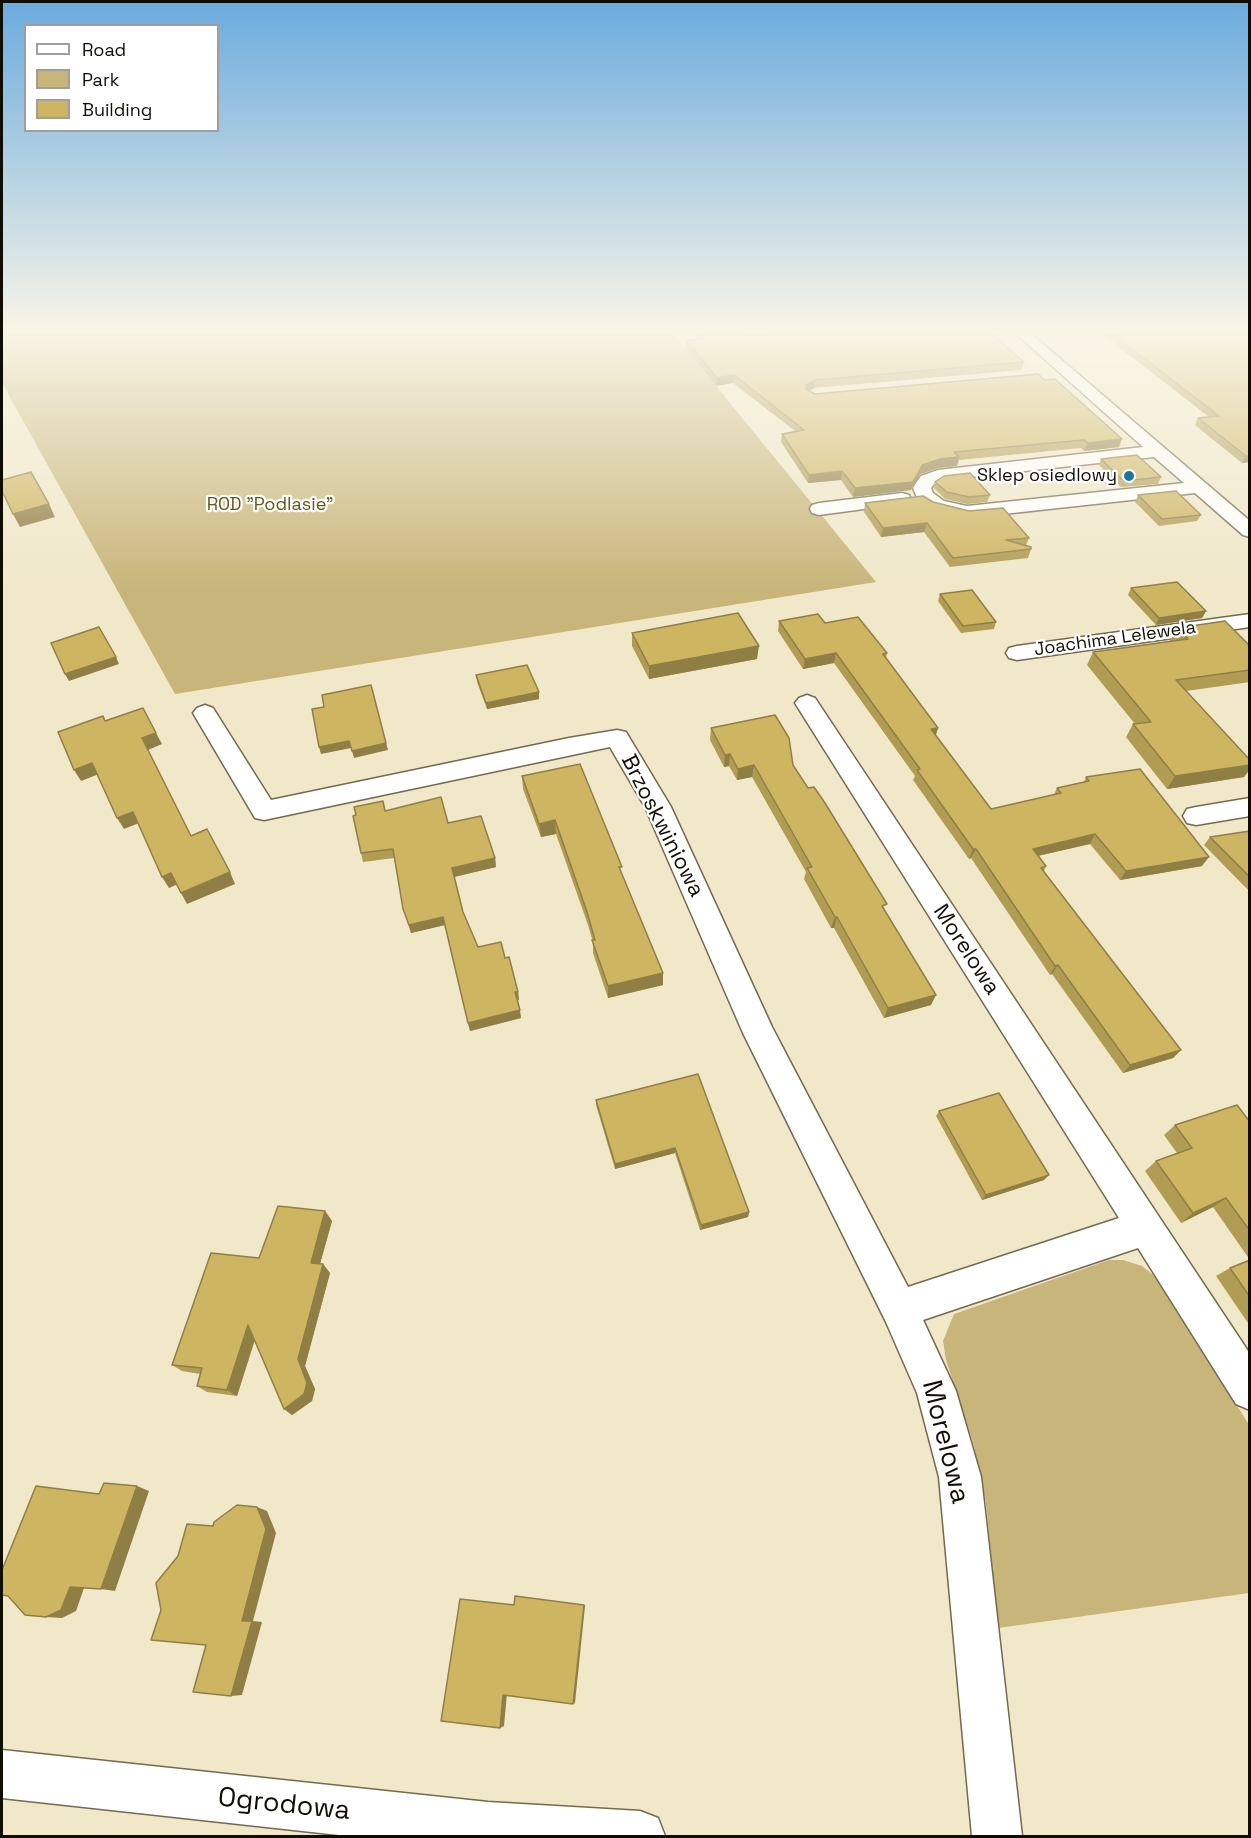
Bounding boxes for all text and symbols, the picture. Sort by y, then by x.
legend [24,24,219,132]
text: Road [82,38,126,61]
text: Park [82,68,119,91]
text: Building [82,98,152,121]
place label: Sklep osiedlowy [977,465,1117,487]
marker: Sklep osiedlowy [1122,469,1136,483]
park label: ROD "Podlasie" [207,494,333,516]
street label: Joachima Lelewela [1033,617,1197,661]
street label: Brzoskwiniowa [615,750,709,902]
street label: Morelowa [927,900,1005,1000]
street label: Morelowa [914,1377,976,1507]
street label: Ogrodowa [216,1782,352,1828]

